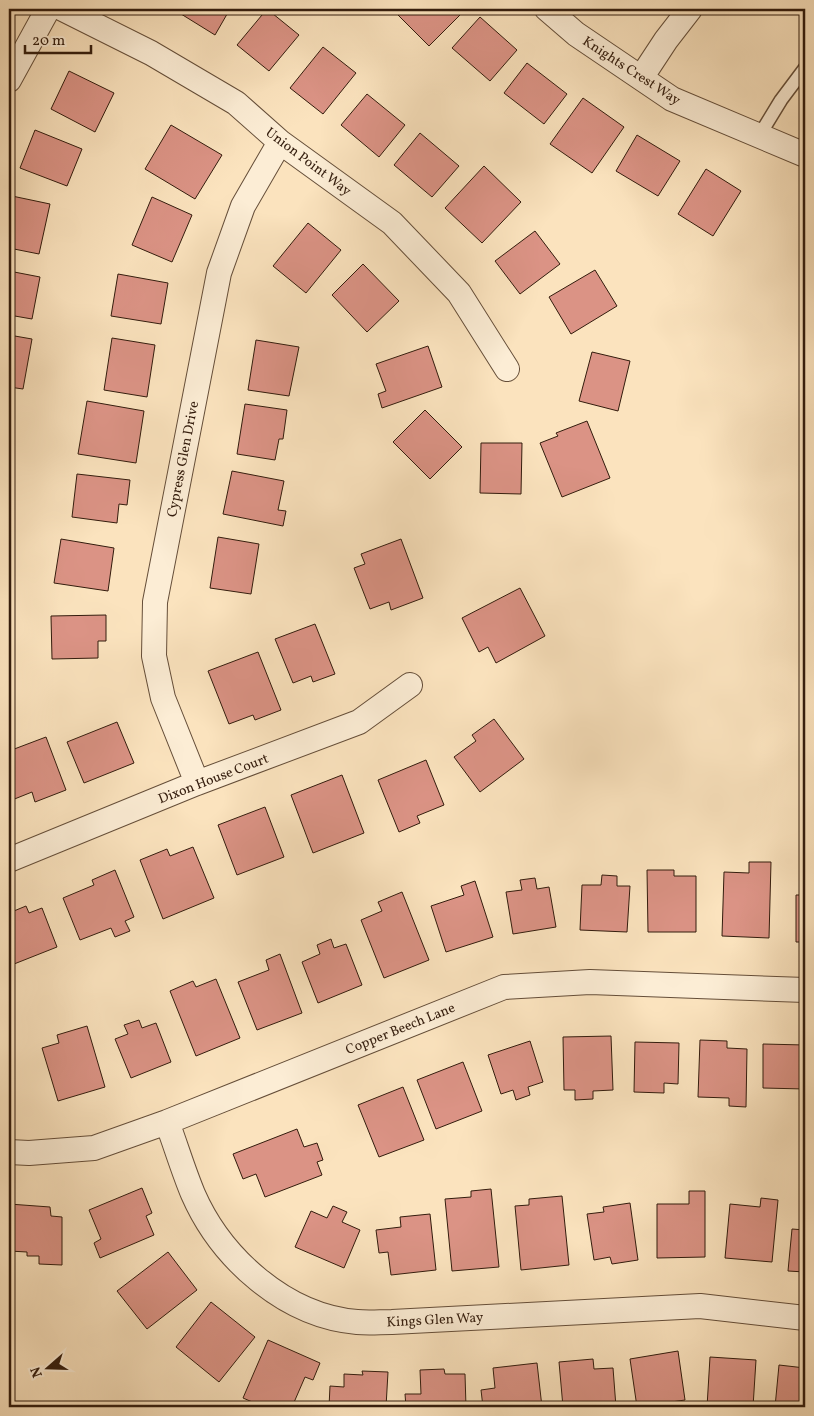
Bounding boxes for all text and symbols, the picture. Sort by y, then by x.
scale bar [25,22,91,54]
text: 20 m [32,31,65,52]
street label: Knights Crest Way [578,32,684,110]
street label: Union Point Way [261,124,355,201]
street label: Cypress Glen Drive [163,399,204,519]
street label: Dixon House Court [156,750,271,809]
street label: Copper Beech Lane [343,999,459,1060]
street label: Kings Glen Way [386,1308,484,1333]
north arrow [22,1344,72,1394]
text: N [27,1364,48,1380]

